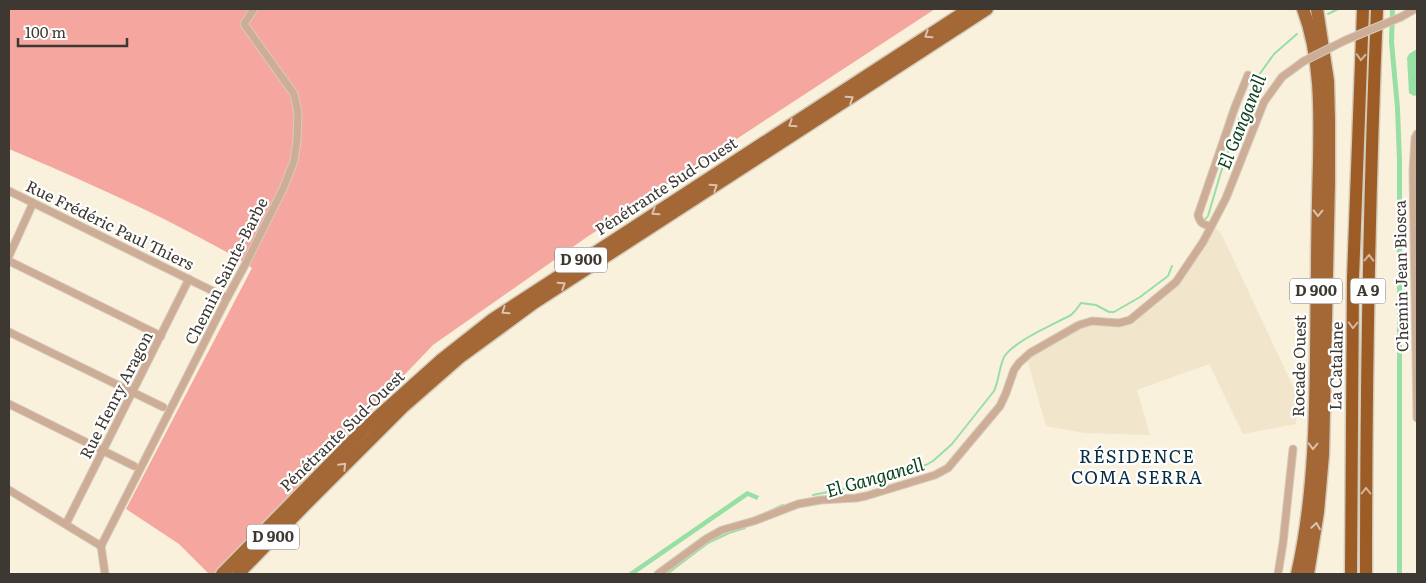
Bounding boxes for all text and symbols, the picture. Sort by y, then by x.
scale bar [18,15,126,47]
text: 100 m [25,20,66,43]
one-way arrow [924,29,933,38]
one-way arrow [1356,54,1367,62]
water label: El Ganganell [1209,69,1272,173]
one-way arrow [844,95,853,105]
one-way arrow [788,118,797,127]
street label: Pénétrante Sud-Ouest [590,130,742,240]
street label: Rue Frédéric Paul Thiers [22,173,198,275]
one-way arrow [708,184,717,194]
street label: Chemin Sainte-Barbe [178,193,273,348]
street label: Chemin Jean Biosca [1387,199,1413,352]
one-way arrow [651,206,661,215]
one-way arrow [1313,210,1323,218]
road number: D 900 [555,248,607,272]
one-way arrow [1363,254,1374,262]
road number: D 900 [1290,278,1342,304]
road number: A 9 [1350,278,1386,304]
one-way arrow [557,282,566,291]
one-way arrow [501,305,510,314]
street label: Rocade Ouest [1285,314,1311,417]
street label: La Catalane [1322,321,1348,411]
one-way arrow [1348,322,1358,329]
street label: Rue Henry Aragon [73,326,158,463]
street label: Pénétrante Sud-Ouest [273,364,410,496]
district label: RÉSIDENCE COMA SERRA [1071,442,1203,490]
one-way arrow [1308,442,1318,450]
water label: El Ganganell [822,449,928,503]
one-way arrow [337,463,346,472]
one-way arrow [1361,486,1371,494]
one-way arrow [1310,522,1320,531]
road number: D 900 [247,524,299,550]

